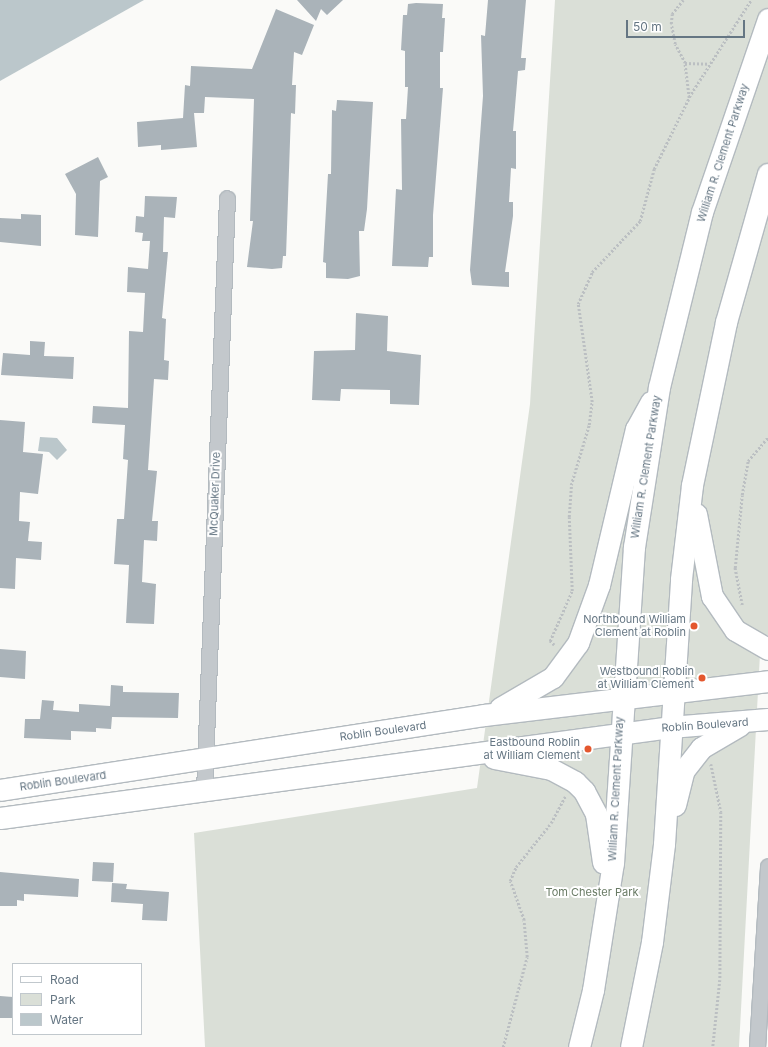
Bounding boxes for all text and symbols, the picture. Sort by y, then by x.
scale bar [628,12,747,38]
text: 50 m [633,19,662,34]
street label: William R. Clement Parkway [694,82,752,224]
street label: William R. Clement Parkway [628,394,664,540]
street label: McQuaker Drive [207,452,223,536]
place label: Northbound William Clement at Roblin [583,613,686,639]
marker: Northbound William Clement at Roblin [689,621,699,631]
place label: Westbound Roblin at William Clement [597,665,694,691]
marker: Westbound Roblin at William Clement [697,673,707,683]
street label: Roblin Boulevard [661,715,749,735]
street label: William R. Clement Parkway [606,716,626,862]
street label: Roblin Boulevard [339,718,427,744]
place label: Eastbound Roblin at William Clement [483,736,580,762]
marker: Eastbound Roblin at William Clement [583,744,593,754]
street label: Roblin Boulevard [19,768,107,794]
park label: Tom Chester Park [545,885,639,899]
legend [12,963,142,1035]
text: Road [50,972,79,987]
text: Park [50,992,76,1007]
text: Water [50,1012,83,1027]

